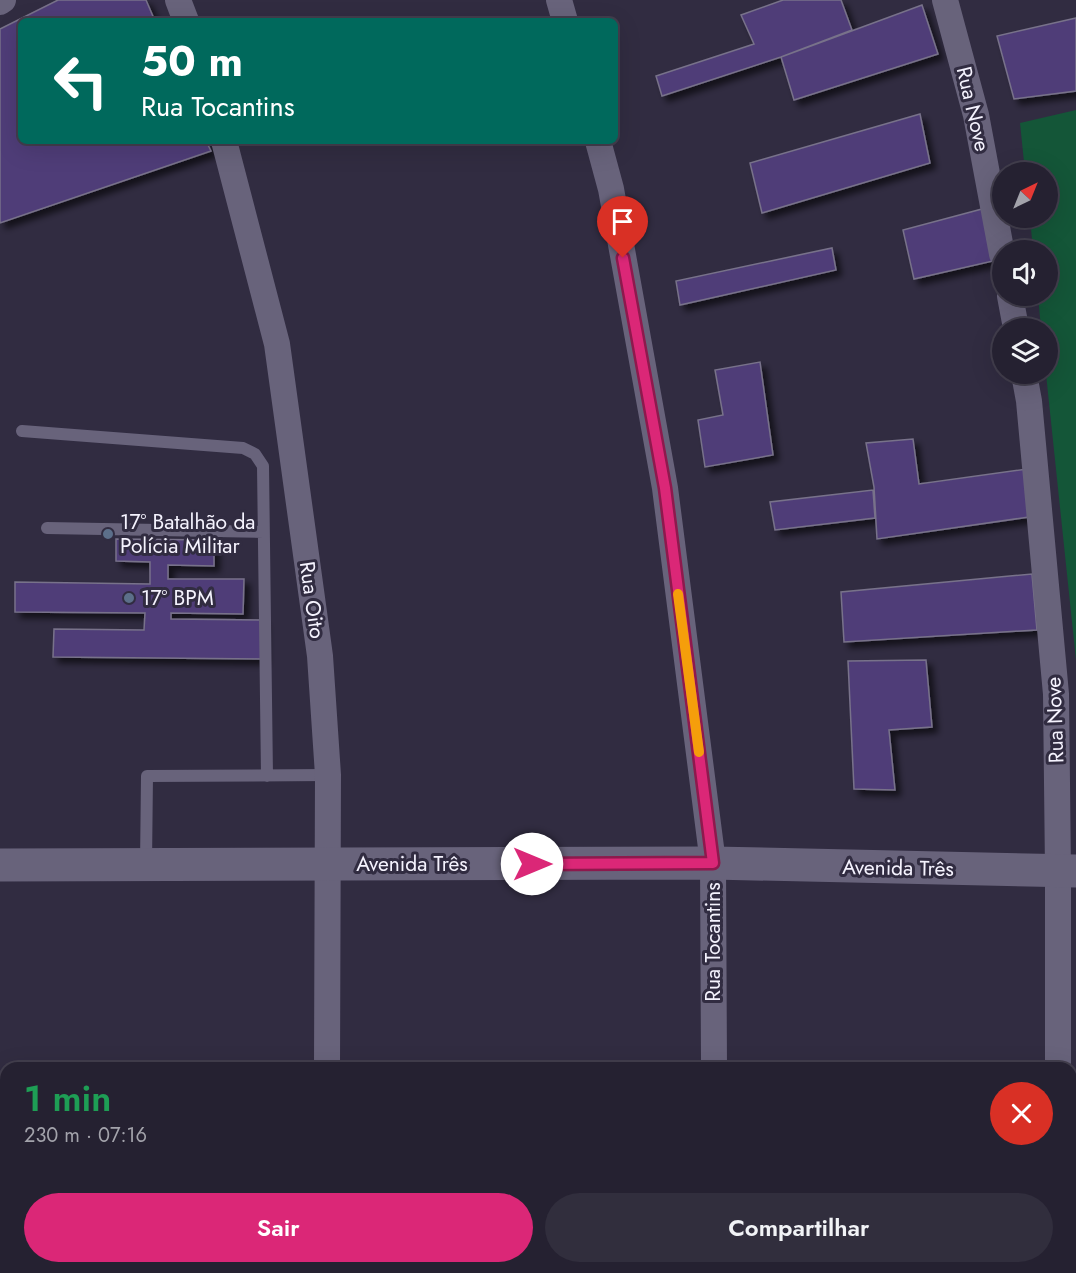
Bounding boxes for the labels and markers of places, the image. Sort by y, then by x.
pin [597,196,648,258]
place label: 17º Batalhão da Polícia Militar [120,507,255,561]
marker: 17º Batalhão da Polícia Militar [101,527,115,541]
place label: 17º BPM [141,583,214,613]
marker: 17º BPM [122,591,136,605]

